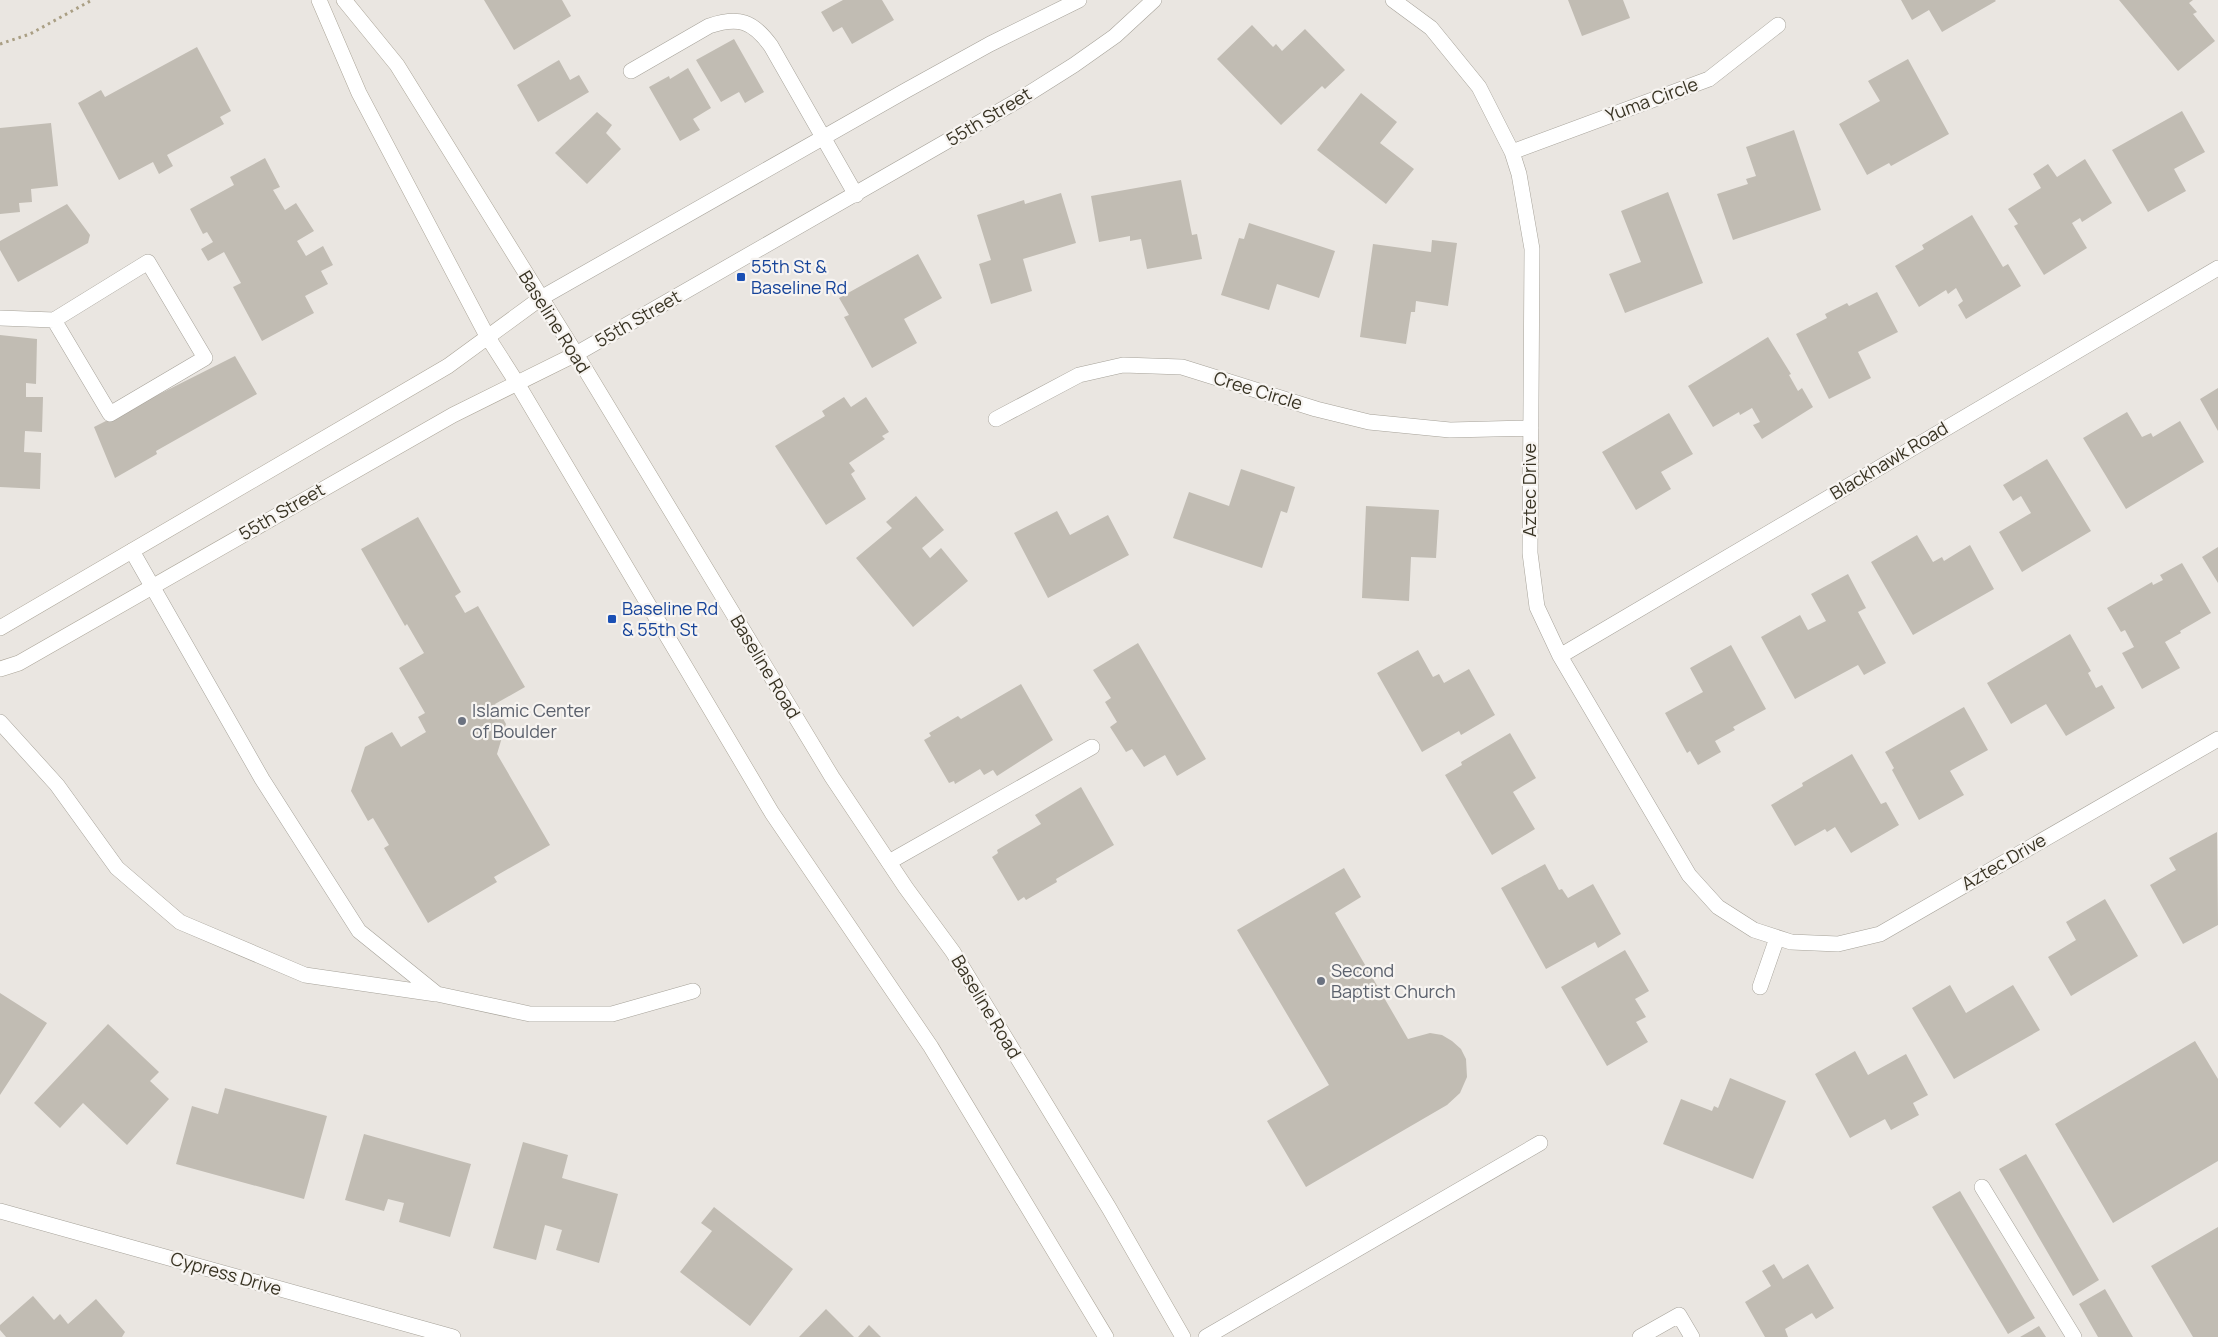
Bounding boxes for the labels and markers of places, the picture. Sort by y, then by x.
place label: 55th St & Baseline Rd [751,254,847,299]
marker: 55th St & Baseline Rd [735,271,747,283]
place label: Baseline Rd & 55th St [622,596,718,641]
marker: Baseline Rd & 55th St [606,613,618,625]
place label: Islamic Center of Boulder [472,698,591,743]
marker: Islamic Center of Boulder [456,715,468,727]
place label: Second Baptist Church [1331,958,1456,1003]
marker: Second Baptist Church [1315,975,1327,987]

